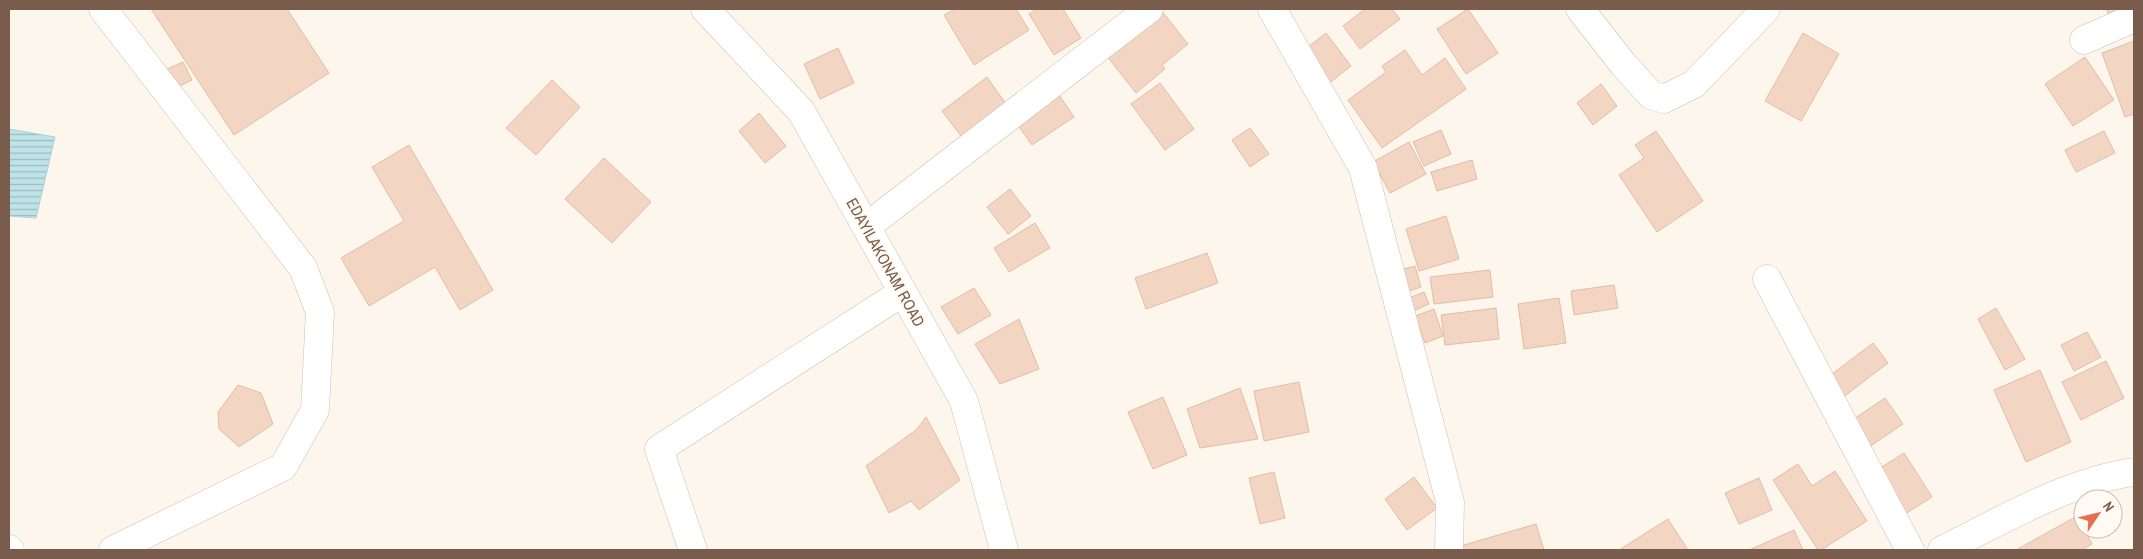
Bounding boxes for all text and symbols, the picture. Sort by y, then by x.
street label: EDAYILAKONAM ROAD [841,194,931,330]
north arrow [2073,489,2123,539]
text: N [2099,498,2118,515]

